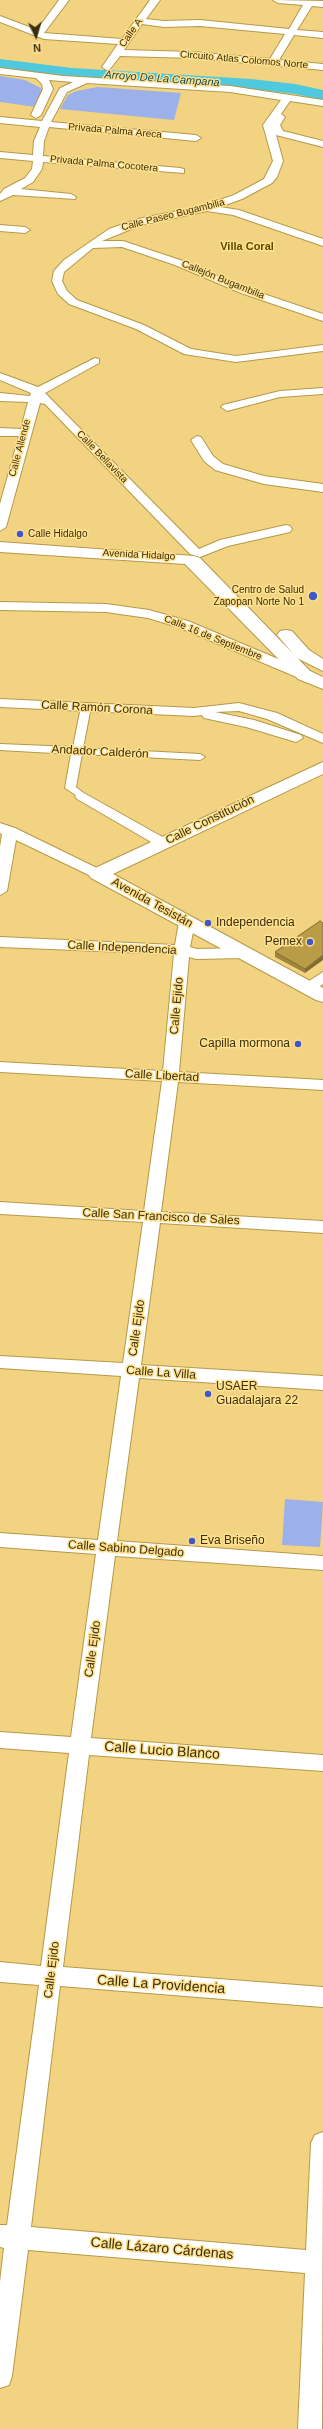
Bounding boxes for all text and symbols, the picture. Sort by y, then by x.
north arrow [16,16,56,56]
street label: Calle A [117,16,145,50]
text: N [33,42,42,54]
street label: Circuito Atlas Colomos Norte [180,48,308,72]
water label: Arroyo De La Campana [104,68,220,90]
street label: Privada Palma Areca [68,121,162,141]
street label: Privada Palma Cocotera [49,153,159,175]
street label: Calle Paseo Bugambilia [120,196,226,234]
district label: Villa Coral [220,240,274,254]
street label: Callejón Bugambilia [180,258,266,302]
street label: Calle Allende [7,418,33,478]
street label: Calle Bellavista [74,428,130,486]
place label: Calle Hidalgo [28,528,87,540]
marker: Calle Hidalgo [15,529,25,539]
street label: Avenida Hidalgo [102,547,176,563]
place label: Centro de Salud Zapopan Norte No 1 [213,584,304,608]
marker: Centro de Salud Zapopan Norte No 1 [307,590,319,602]
street label: Calle 16 de Septiembre [162,613,264,663]
street label: Calle Ramón Corona [41,698,153,718]
street label: Andador Calderón [51,742,149,762]
street label: Calle Constitución [163,792,257,848]
street label: Avenida Tesistán [109,875,195,931]
place label: Independencia [216,916,295,930]
marker: Independencia [203,918,213,928]
place label: Pemex [265,935,302,949]
marker: Pemex [305,937,315,947]
street label: Calle Independencia [67,938,177,958]
street label: Calle Ejido [167,977,187,1035]
place label: Capilla mormona [199,1037,290,1051]
marker: Capilla mormona [293,1039,303,1049]
street label: Calle Libertad [125,1067,199,1085]
street label: Calle San Francisco de Sales [82,1206,240,1228]
street label: Calle Ejido [126,1299,148,1357]
street label: Calle La Villa [126,1363,196,1383]
place label: USAER Guadalajara 22 [216,1380,298,1408]
marker: USAER Guadalajara 22 [203,1389,213,1399]
place label: Eva Briseño [200,1534,265,1548]
marker: Eva Briseño [187,1536,197,1546]
street label: Calle Sabino Delgado [68,1538,184,1560]
street label: Calle Ejido [82,1620,104,1678]
street label: Calle Lucio Blanco [104,1739,220,1763]
street label: Calle Ejido [41,1941,63,1999]
street label: Calle La Providencia [96,1972,226,1998]
street label: Calle Lázaro Cárdenas [90,2234,234,2264]

